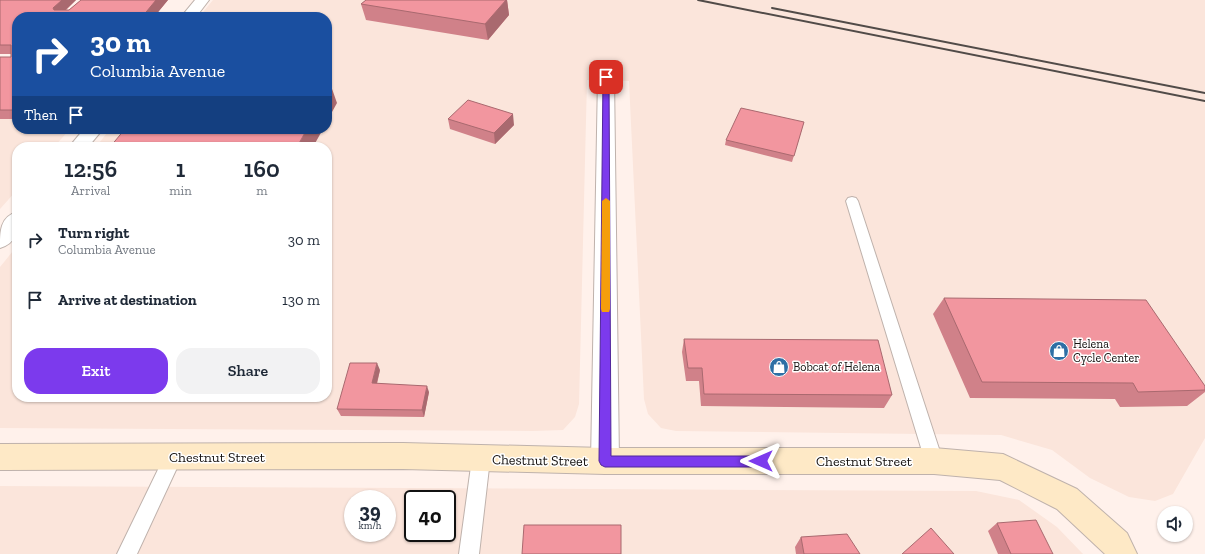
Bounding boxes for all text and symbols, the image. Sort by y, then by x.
text: 30 m [90,26,151,59]
icon: right [24,28,76,80]
text: Columbia Avenue [90,60,225,82]
pin [589,60,623,94]
icon: arrive [595,66,617,88]
icon: arrive [65,104,87,126]
text: Then [24,106,57,124]
text: 12:56 [64,154,117,183]
text: 1 [176,154,185,183]
text: 160 [244,154,280,183]
text: Arrival [71,183,110,198]
text: min [169,183,192,198]
text: m [256,183,267,198]
text: Turn right [58,224,129,242]
icon: right [24,229,46,251]
text: 30 m [288,231,320,249]
text: Columbia Avenue [58,242,156,257]
icon: arrive [24,289,46,311]
text: Arrive at destination [58,291,197,309]
text: 130 m [282,291,320,309]
place label: Helena Cycle Center [1073,337,1139,365]
shop icon: Helena Cycle Center [1048,340,1070,362]
button: Exit [24,348,168,394]
button: Share [176,348,320,394]
shop icon: Bobcat of Helena [768,356,790,378]
place label: Bobcat of Helena [793,360,880,374]
position arrow [740,440,782,482]
street label: Chestnut Street [169,449,266,466]
street label: Chestnut Street [492,451,589,470]
street label: Chestnut Street [816,453,913,470]
speed limit sign: 40 [404,490,456,542]
text: 39 [359,499,381,523]
map controls [1157,506,1193,542]
button: sound [1157,506,1193,542]
text: km/h [359,520,381,532]

